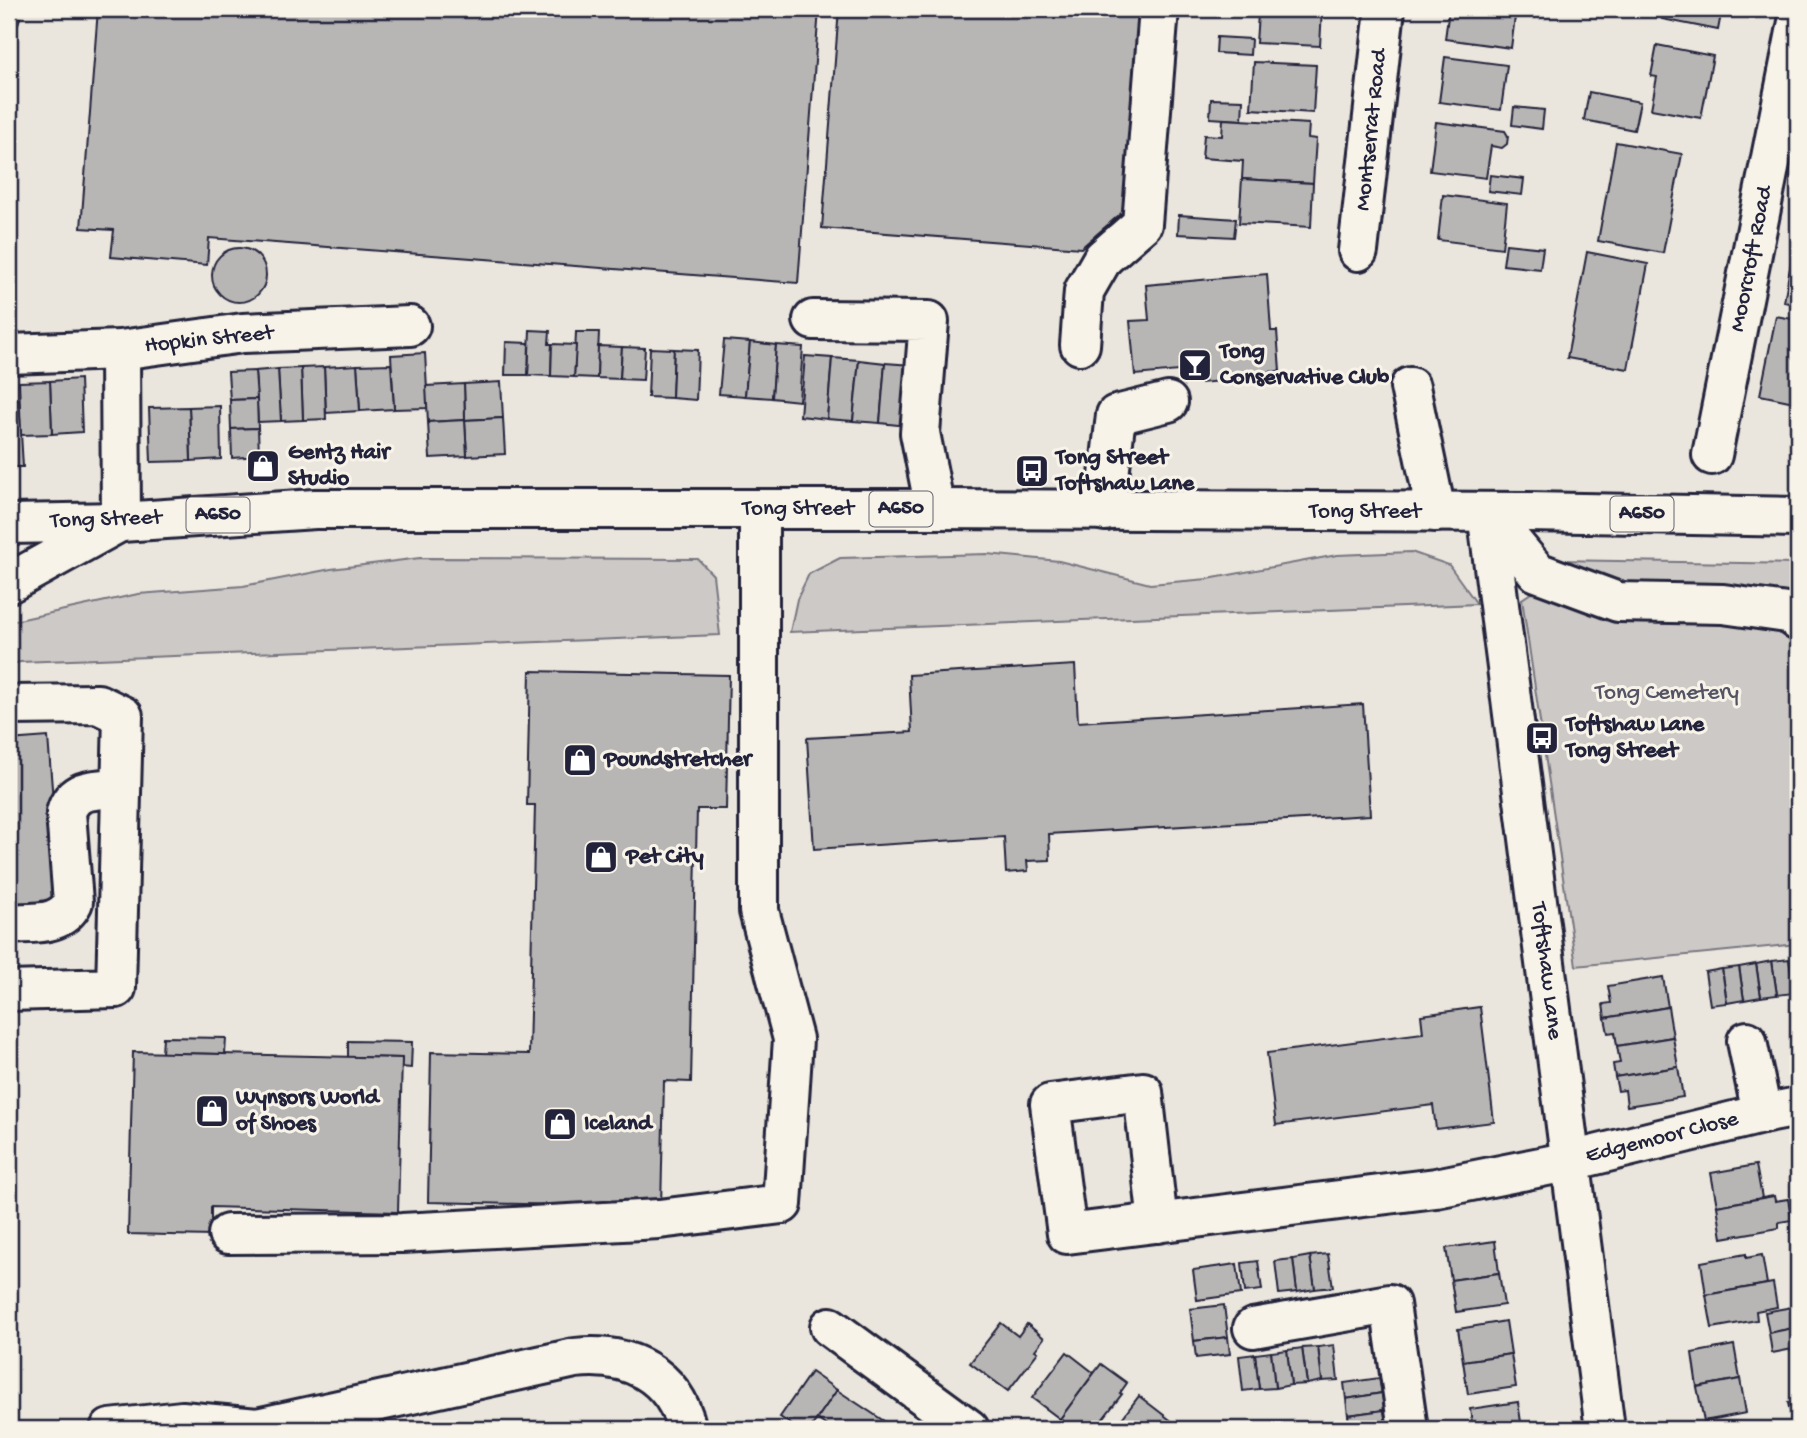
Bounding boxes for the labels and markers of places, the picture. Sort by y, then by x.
place label: Tong Conservative Club [1218,339,1390,392]
bar icon: Tong Conservative Club [1176,346,1214,384]
place label: Gentz Hair Studio [288,440,392,493]
place label: Tong Street Toftshaw Lane [1054,445,1195,498]
shop icon: Gentz Hair Studio [244,447,282,485]
bus stop icon: Tong Street Toftshaw Lane [1013,452,1051,490]
place label: Toftshaw Lane Tong Street [1564,712,1705,765]
bus stop icon: Toftshaw Lane Tong Street [1523,719,1561,757]
shop icon: Poundstretcher [561,741,599,779]
place label: Poundstretcher [602,747,754,774]
shop icon: Pet City [582,838,620,876]
place label: Pet City [624,844,704,871]
place label: Wynsors World of Shoes [235,1085,381,1138]
shop icon: Wynsors World of Shoes [193,1092,231,1130]
shop icon: Iceland [541,1105,579,1143]
place label: Iceland [584,1111,654,1138]

